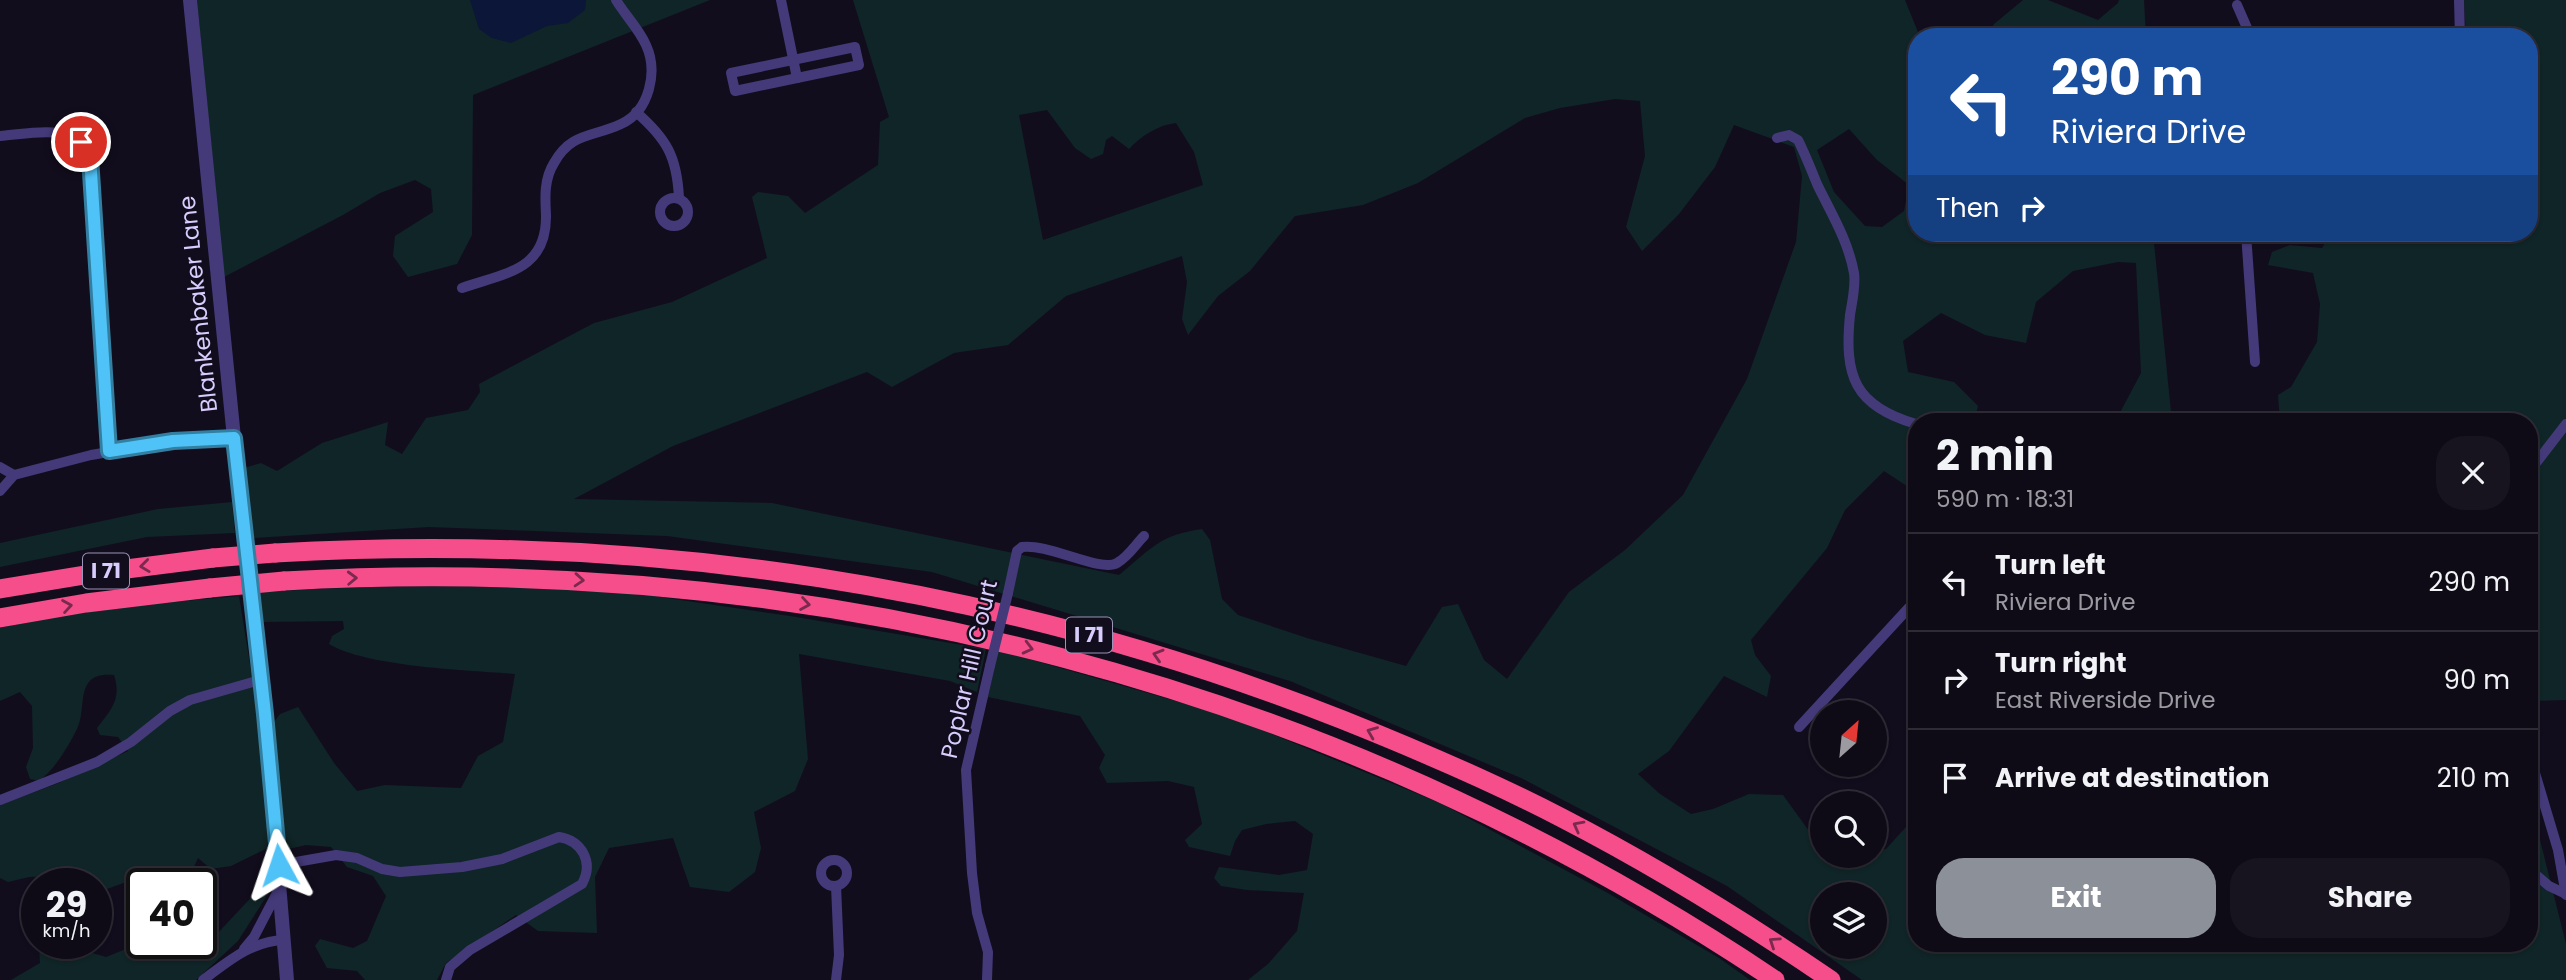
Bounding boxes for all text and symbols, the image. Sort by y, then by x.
text: 290 m [2051,44,2203,112]
icon: left [1936,56,2027,147]
text: Riviera Drive [2051,109,2246,154]
pin [51,112,111,172]
icon: arrive [62,123,100,161]
icon: right [2013,189,2051,227]
text: Then [1936,190,1999,226]
street label: Blankenbaker Lane [171,194,225,414]
text: 2 min [1936,426,2054,485]
button: close [2436,436,2510,510]
text: 590 m · 18:31 [1936,483,2074,515]
text: Turn left [1995,547,2106,583]
road number: I 71 [83,554,129,588]
one-way arrow [139,558,151,573]
icon: left [1936,563,1974,601]
text: 290 m [2429,564,2510,600]
one-way arrow [347,570,358,586]
one-way arrow [574,572,585,587]
street label: Poplar Hill Court [933,576,1005,762]
text: Riviera Drive [1995,586,2135,618]
one-way arrow [800,596,811,611]
one-way arrow [61,599,73,614]
road number: I 71 [1066,618,1112,652]
one-way arrow [1022,640,1034,654]
text: Turn right [1995,645,2127,681]
one-way arrow [1152,648,1164,663]
icon: right [1936,661,1974,699]
text: 90 m [2444,662,2510,698]
text: East Riverside Drive [1995,684,2216,716]
north arrow [1810,700,1886,777]
map controls [1810,700,1887,959]
one-way arrow [1366,726,1378,740]
icon: arrive [1936,759,1974,797]
text: Arrive at destination [1995,760,2270,796]
text: 210 m [2437,760,2510,796]
button: search [1810,791,1887,868]
one-way arrow [1573,821,1586,834]
position arrow [242,828,316,902]
button: Exit [1936,858,2216,938]
button: Share [2230,858,2510,938]
speed limit sign: 40 [126,868,217,959]
text: 29 [46,880,87,929]
button: layers [1810,882,1887,959]
text: km/h [43,918,90,943]
one-way arrow [1769,938,1782,950]

